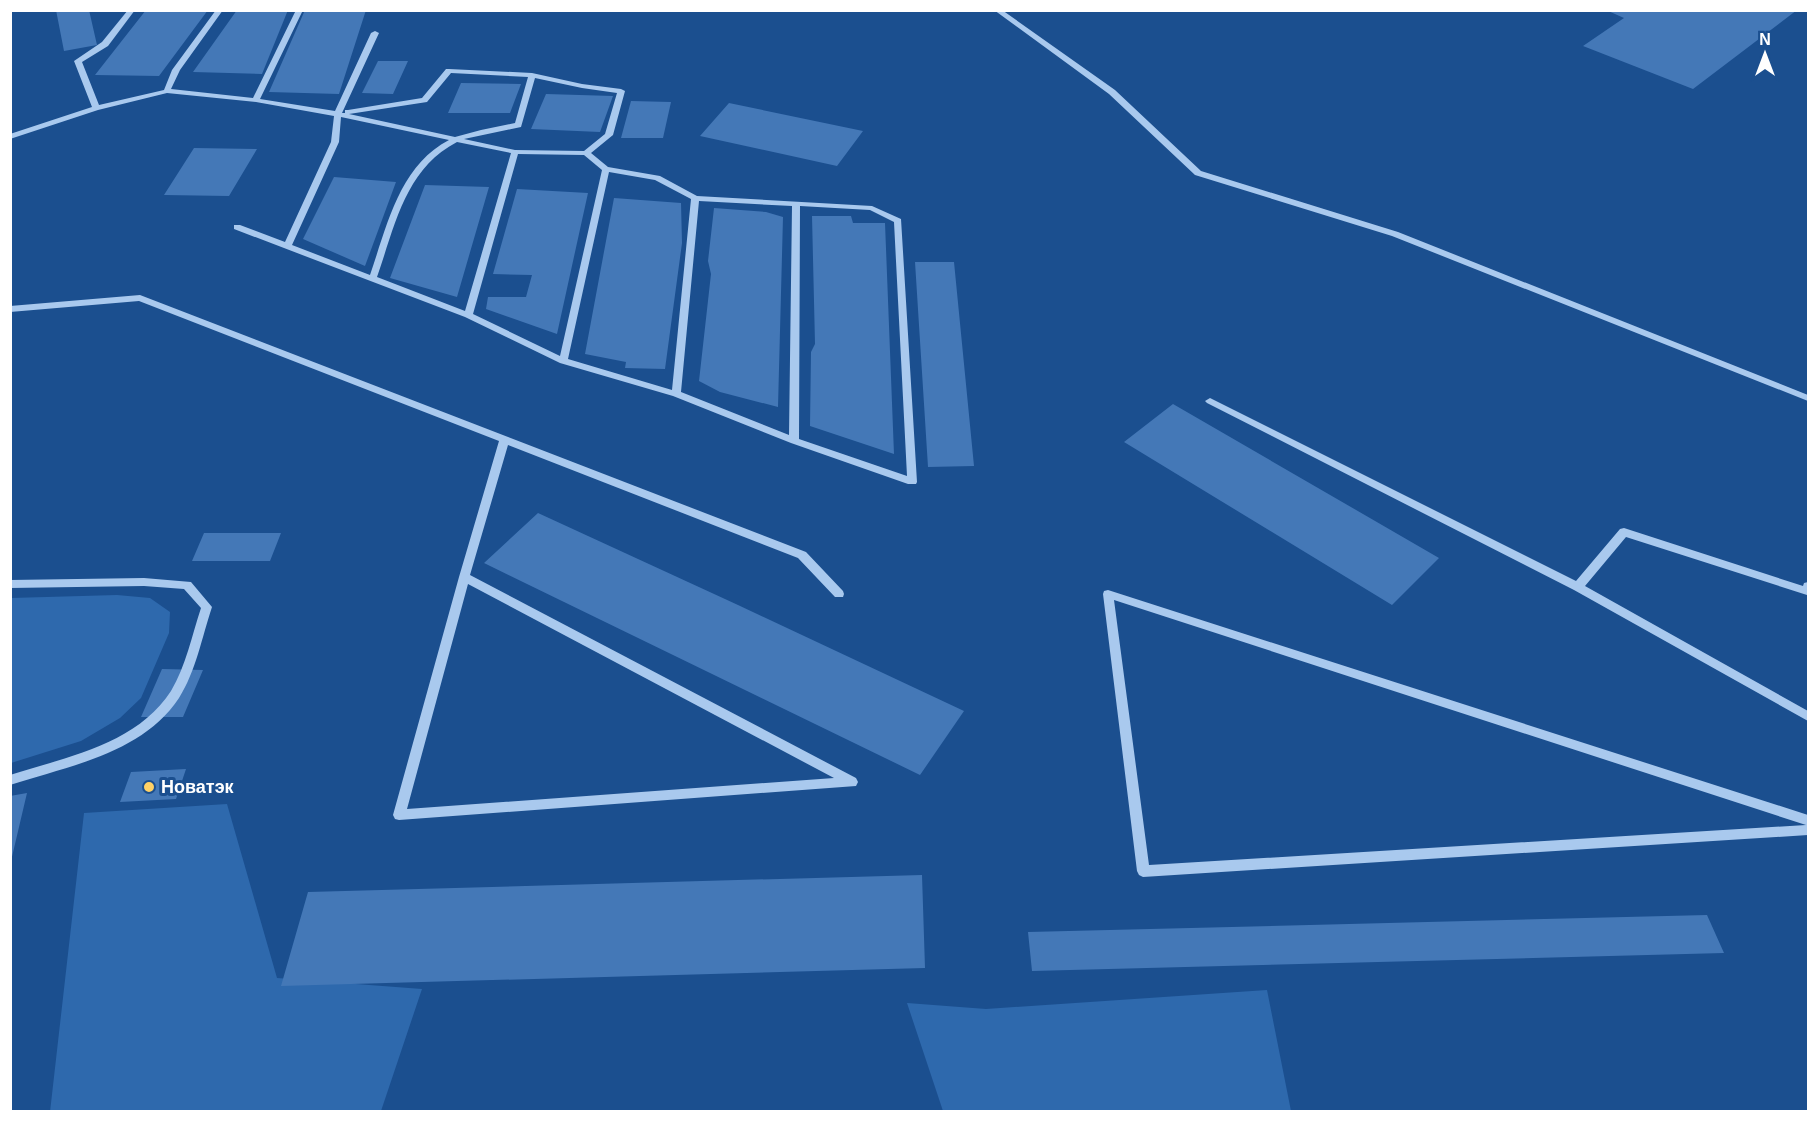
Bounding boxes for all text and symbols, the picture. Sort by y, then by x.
north arrow [1735,24,1795,84]
text: N [1759,31,1771,48]
place label: Новатэк [161,777,235,797]
marker: Новатэк [142,780,156,794]

